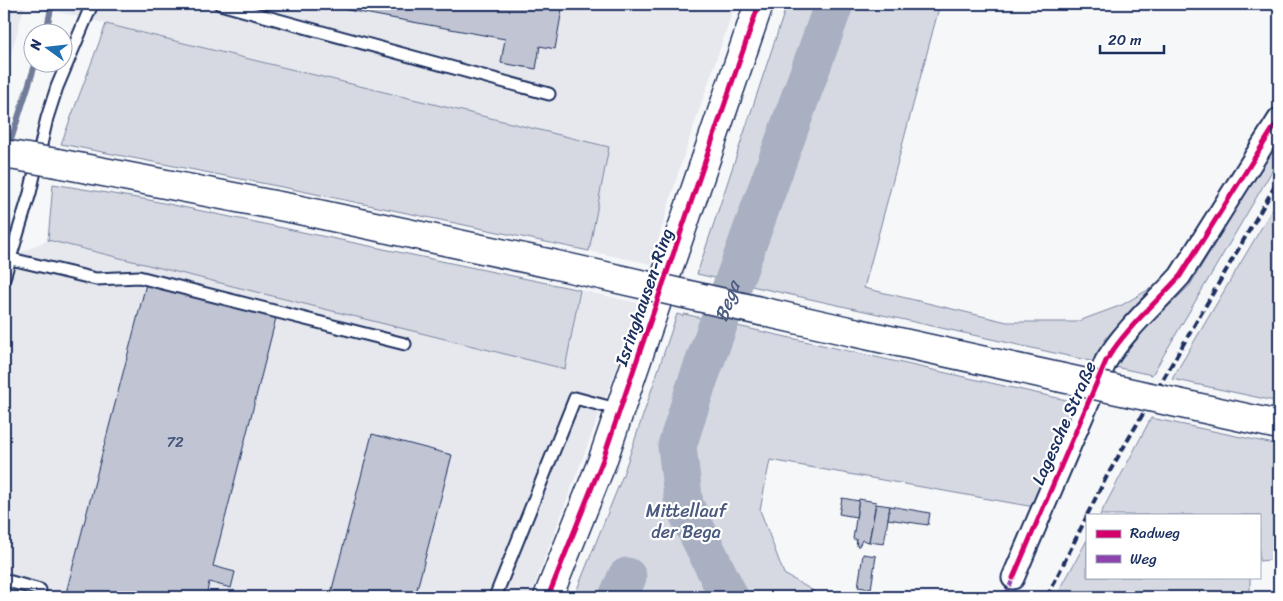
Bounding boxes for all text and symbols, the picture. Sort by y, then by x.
north arrow [22,22,72,72]
scale bar [1100,22,1164,54]
text: 20 m [1108,27,1142,53]
text: N [22,37,49,54]
street label: Isringhausen-Ring [605,224,683,371]
water label: Bega [704,274,750,326]
street label: Lagesche Straße [1022,356,1106,490]
house number: 72 [166,429,184,455]
park label: Mittellauf der Bega [646,495,728,548]
legend [1086,514,1260,578]
text: Radweg [1130,520,1180,546]
text: Weg [1130,546,1157,572]

